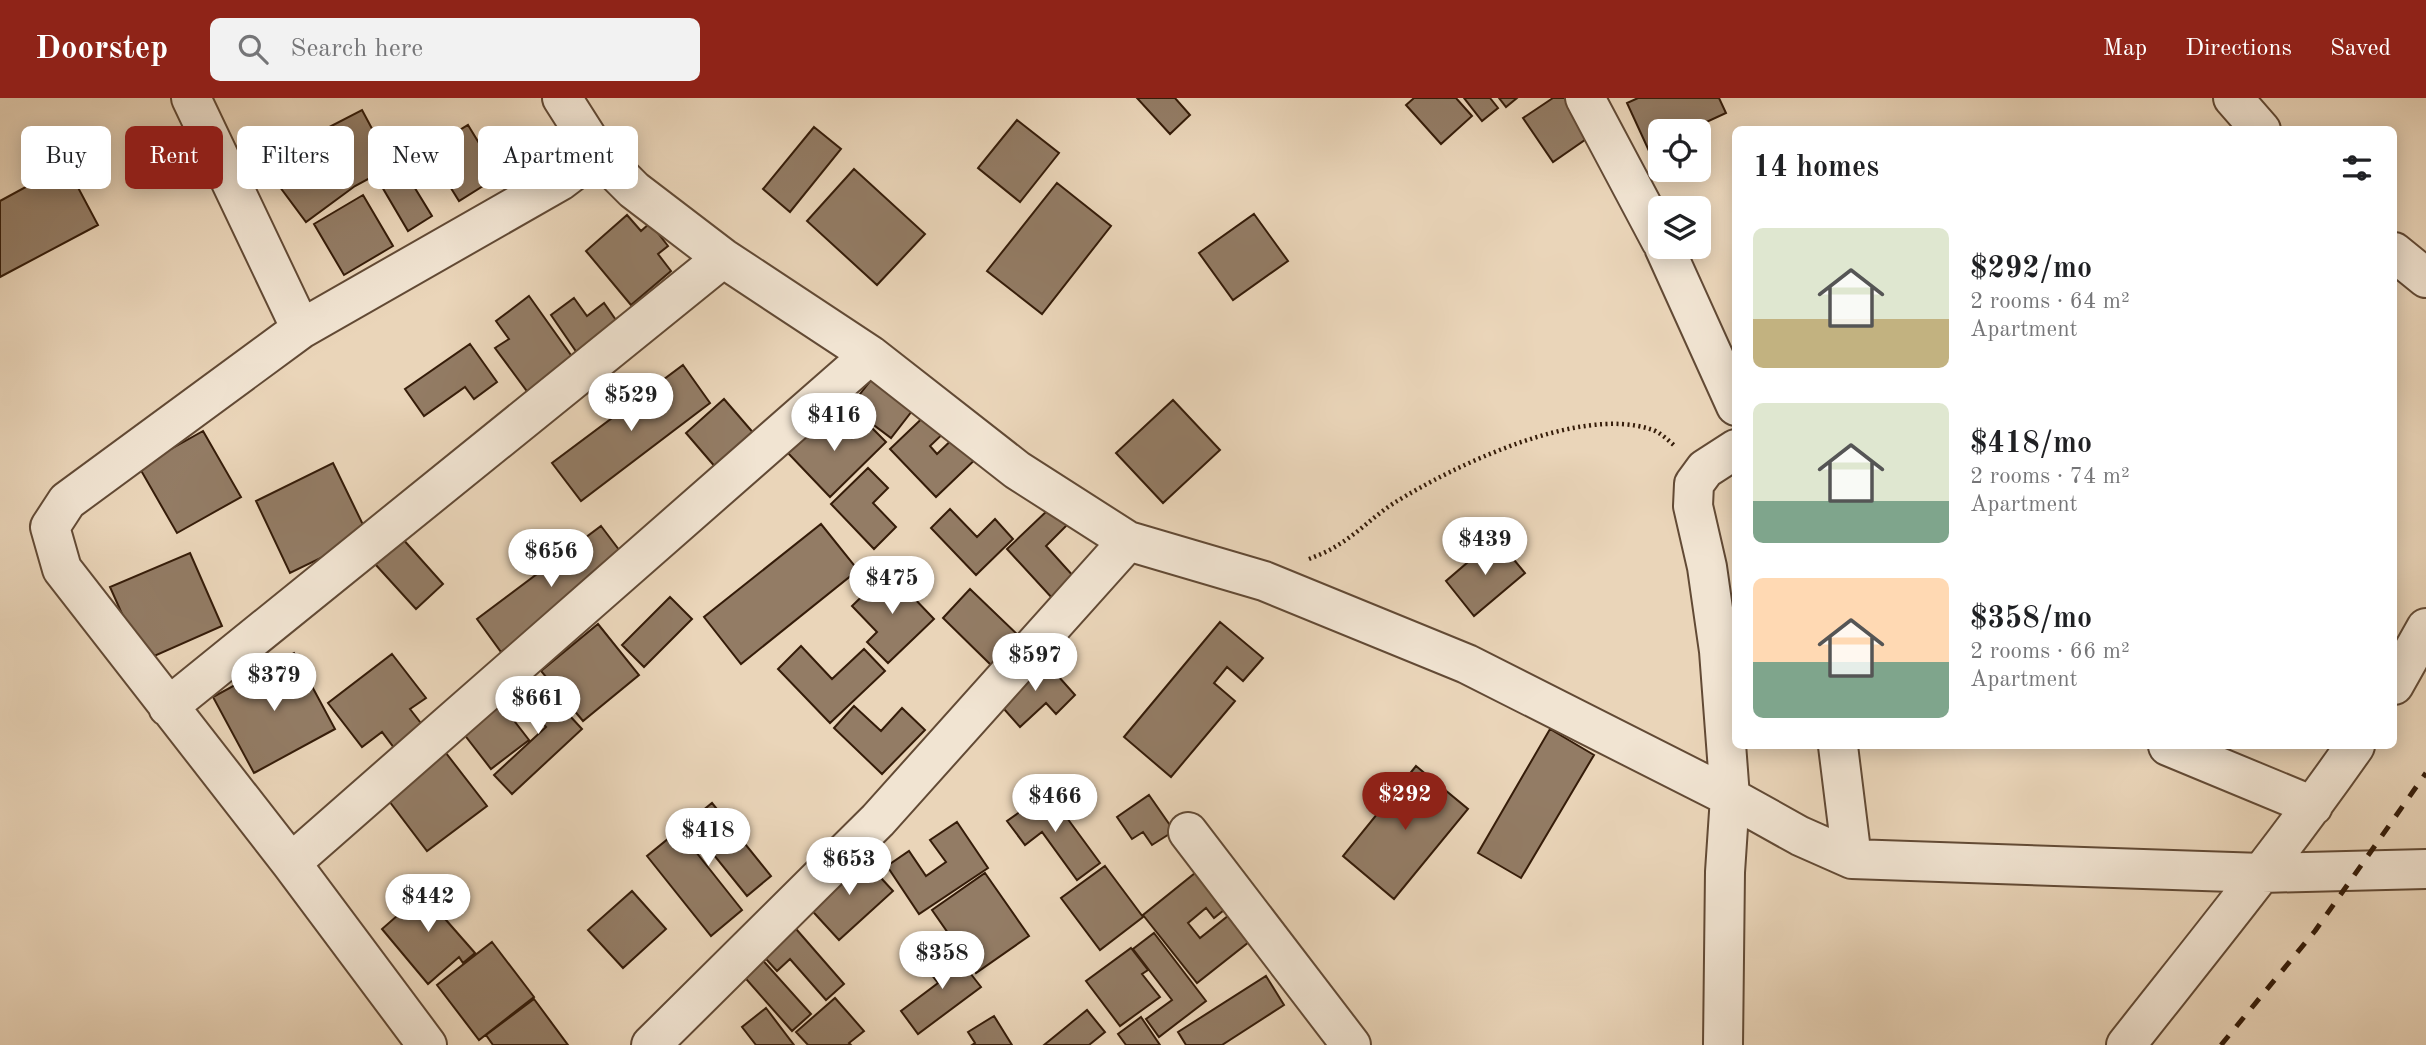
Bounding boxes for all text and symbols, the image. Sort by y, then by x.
search box [210,18,700,81]
icon: search [234,30,272,68]
text: Doorstep [35,33,168,66]
text: Search here [290,36,423,62]
text: Map [2103,37,2147,61]
text: Directions [2185,37,2292,61]
text: Saved [2330,37,2391,61]
map controls [1648,119,1711,259]
button: locate [1648,119,1711,182]
chip: Buy [21,126,111,189]
chip: Rent [125,126,223,189]
chip: Filters [237,126,354,189]
chip: New [368,126,464,189]
chip: Apartment [478,126,638,189]
icon: filters [2338,149,2376,187]
text: 14 homes [1753,153,1879,183]
button: layers [1648,196,1711,259]
text: $292/mo [1970,254,2092,284]
icon: home [1809,256,1893,340]
text: 2 rooms · 64 m² [1970,290,2130,313]
text: Apartment [1970,318,2078,341]
pin: $529 [590,374,672,433]
text: $529 [604,384,658,407]
pin: $416 [793,394,875,453]
text: $416 [807,404,861,427]
text: $418/mo [1970,429,2092,459]
icon: home [1809,431,1893,515]
text: 2 rooms · 74 m² [1970,465,2130,488]
text: Apartment [1970,493,2078,516]
pin: $439 [1444,518,1526,577]
text: $439 [1458,528,1512,551]
pin: $656 [510,530,592,589]
text: $656 [524,540,578,563]
pin: $475 [851,556,933,616]
text: $475 [865,567,919,590]
text: $358/mo [1970,604,2092,634]
icon: home [1809,606,1893,690]
pin: $597 [994,634,1076,693]
text: 2 rooms · 66 m² [1970,640,2130,663]
text: $597 [1008,644,1062,667]
pin: $379 [233,654,315,713]
text: $379 [247,664,301,687]
text: Apartment [1970,668,2078,691]
pin: $661 [497,676,579,736]
text: $661 [511,687,565,710]
pin: $292 [1364,772,1446,832]
pin: $466 [1014,774,1096,834]
text: $292 [1378,783,1432,806]
text: $466 [1028,785,1082,808]
pin: $418 [667,808,749,868]
text: $418 [681,819,735,842]
pin: $653 [808,838,890,897]
text: $653 [822,848,876,871]
pin: $442 [387,874,469,934]
text: $442 [401,885,455,908]
pin: $358 [901,932,983,991]
text: $358 [915,942,969,965]

